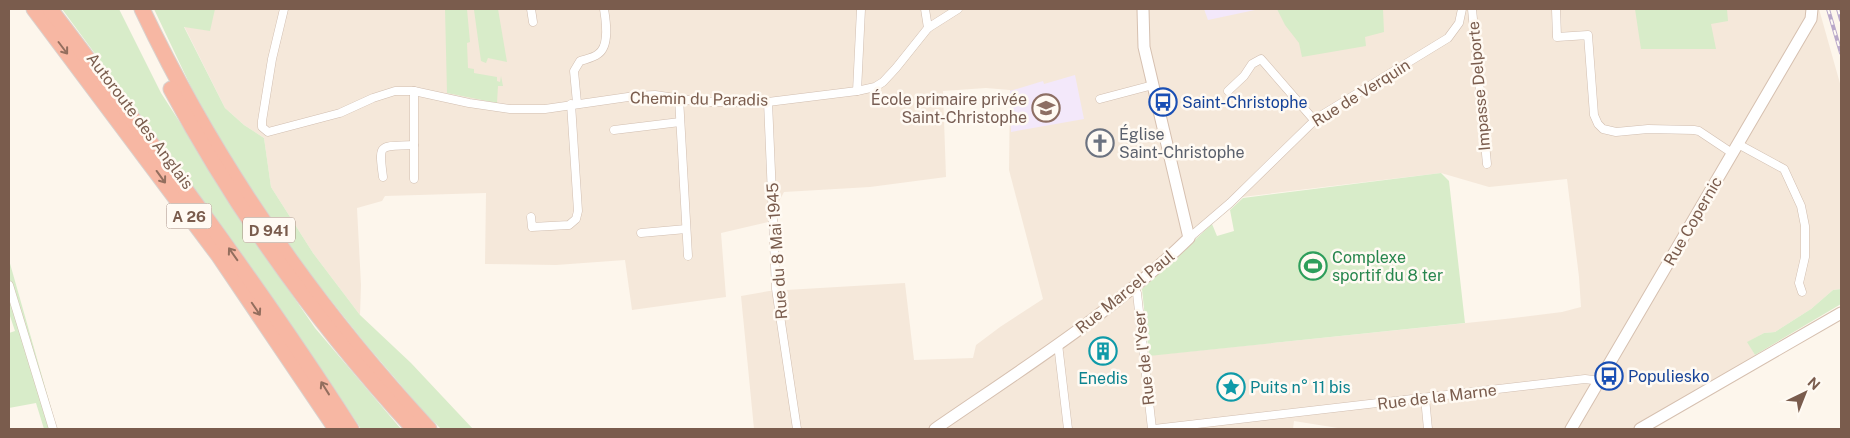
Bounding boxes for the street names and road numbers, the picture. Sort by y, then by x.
street label: Impasse Delporte [1464,20,1494,152]
street label: Autoroute des Anglais [83,49,197,193]
street label: Rue de Verquin [1308,55,1414,131]
street label: Chemin du Paradis [630,88,768,110]
street label: Rue Copernic [1660,173,1726,269]
street label: Rue du 8 Mai 1945 [763,182,791,320]
road number: A 26 [166,204,212,228]
road number: D 941 [243,218,295,242]
street label: Rue Marcel Paul [1072,246,1178,338]
street label: Rue de l'Yser [1130,310,1158,406]
street label: Rue de la Marne [1376,380,1498,414]

